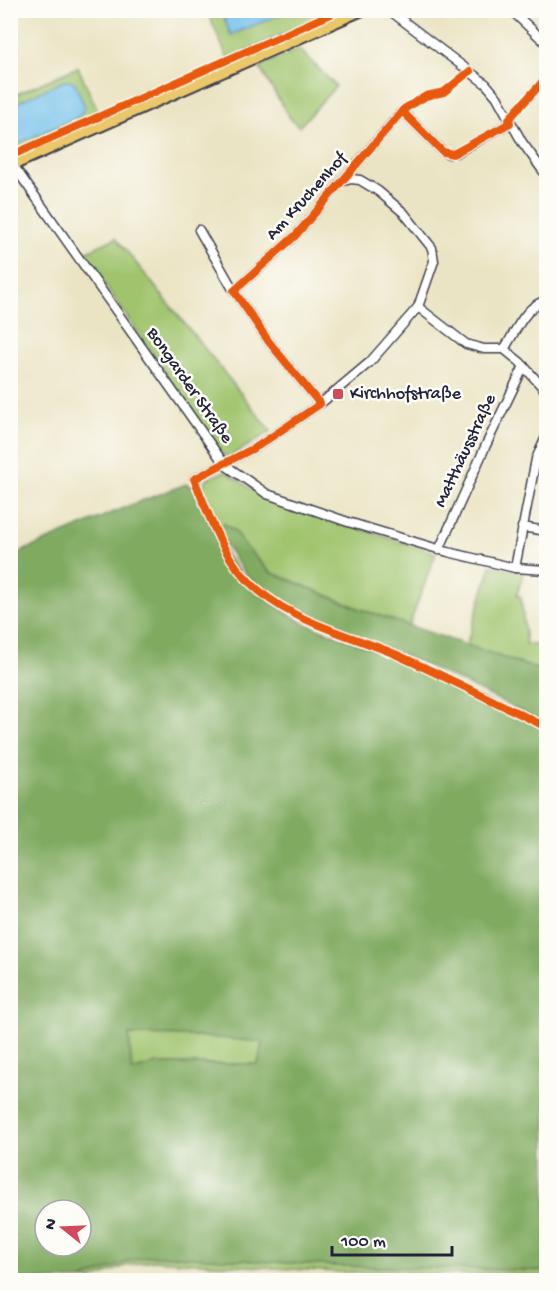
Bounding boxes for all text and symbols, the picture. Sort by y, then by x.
street label: Am Kruchenhof [262,148,353,245]
street label: Bongarder Straße [141,323,237,448]
place label: Kirchhofstraße [350,384,462,405]
marker: Kirchhofstraße [331,387,345,401]
street label: Matthäusstraße [431,390,502,511]
north arrow [33,1198,93,1258]
text: N [41,1216,63,1232]
scale bar [332,1219,452,1257]
text: 100 m [340,1232,386,1253]

